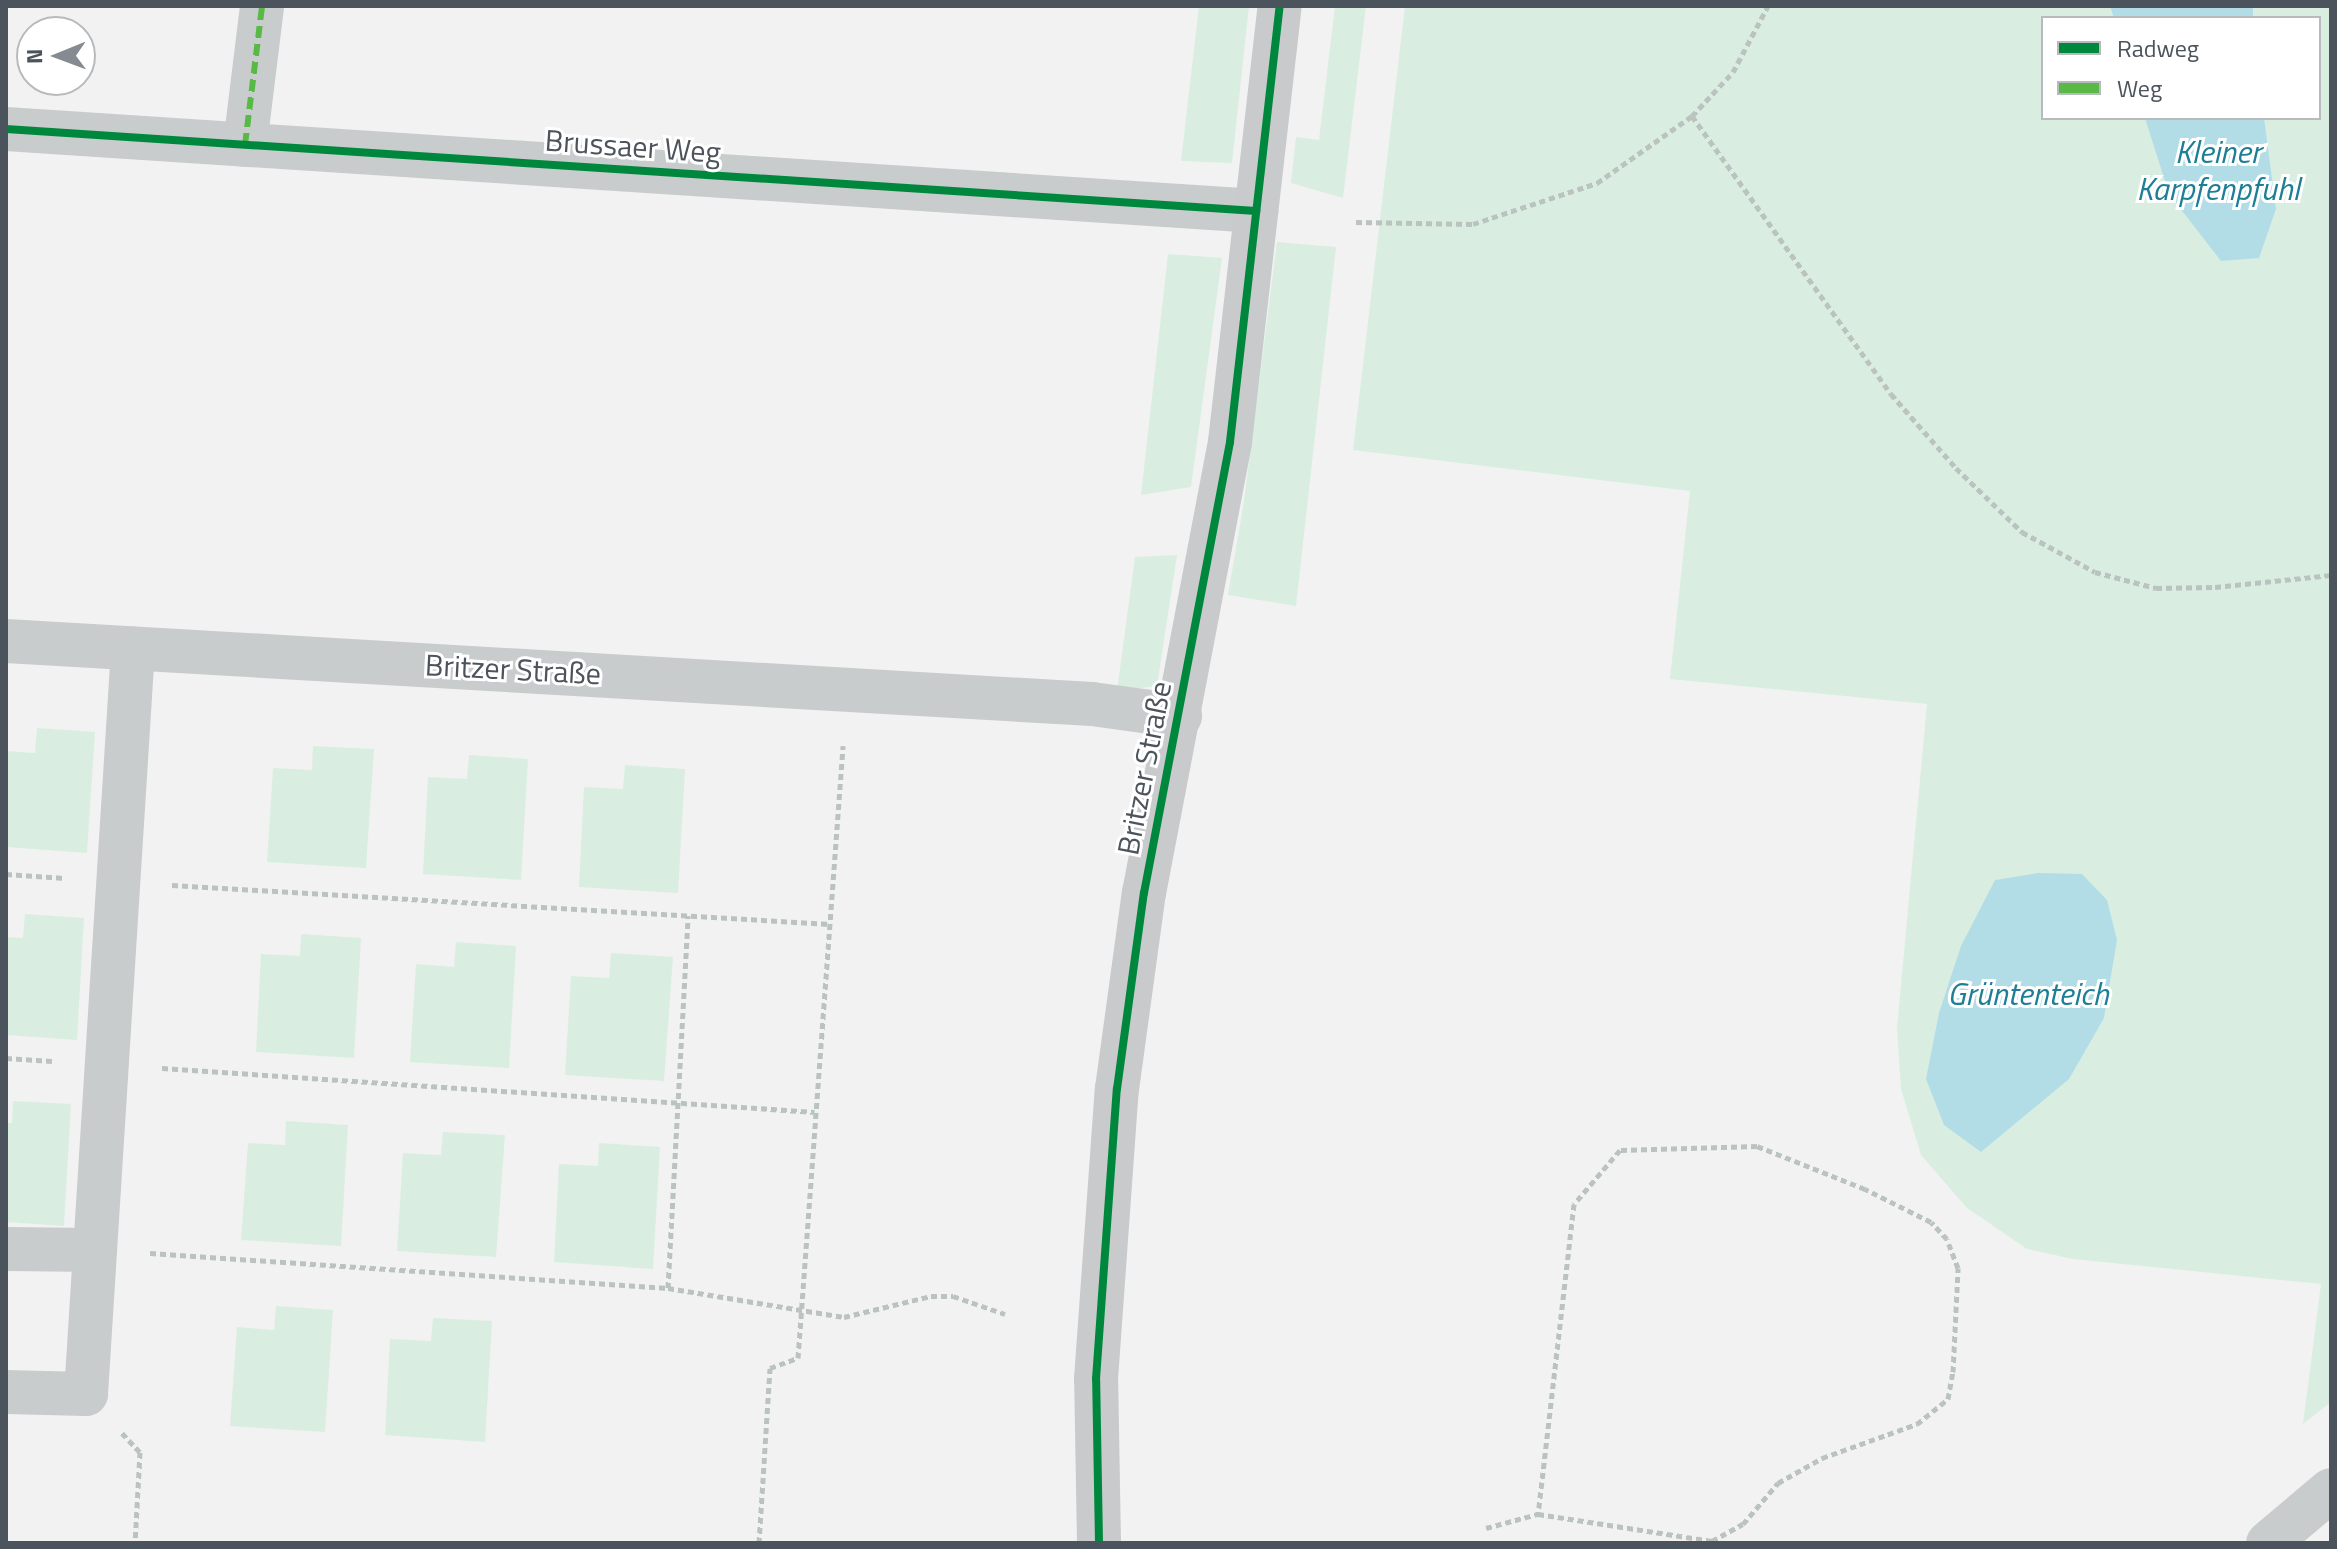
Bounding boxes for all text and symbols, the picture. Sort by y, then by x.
north arrow [16,16,96,96]
legend [2041,16,2321,120]
text: Radweg [2117,30,2199,66]
text: N [17,48,51,64]
text: Weg [2117,70,2162,106]
street label: Brussaer Weg [544,122,722,170]
water label: Kleiner Karpfenpfuhl [2136,133,2300,208]
street label: Britzer Straße [424,646,602,692]
street label: Britzer Straße [1110,678,1178,858]
water label: Grüntenteich [1947,974,2109,1012]

